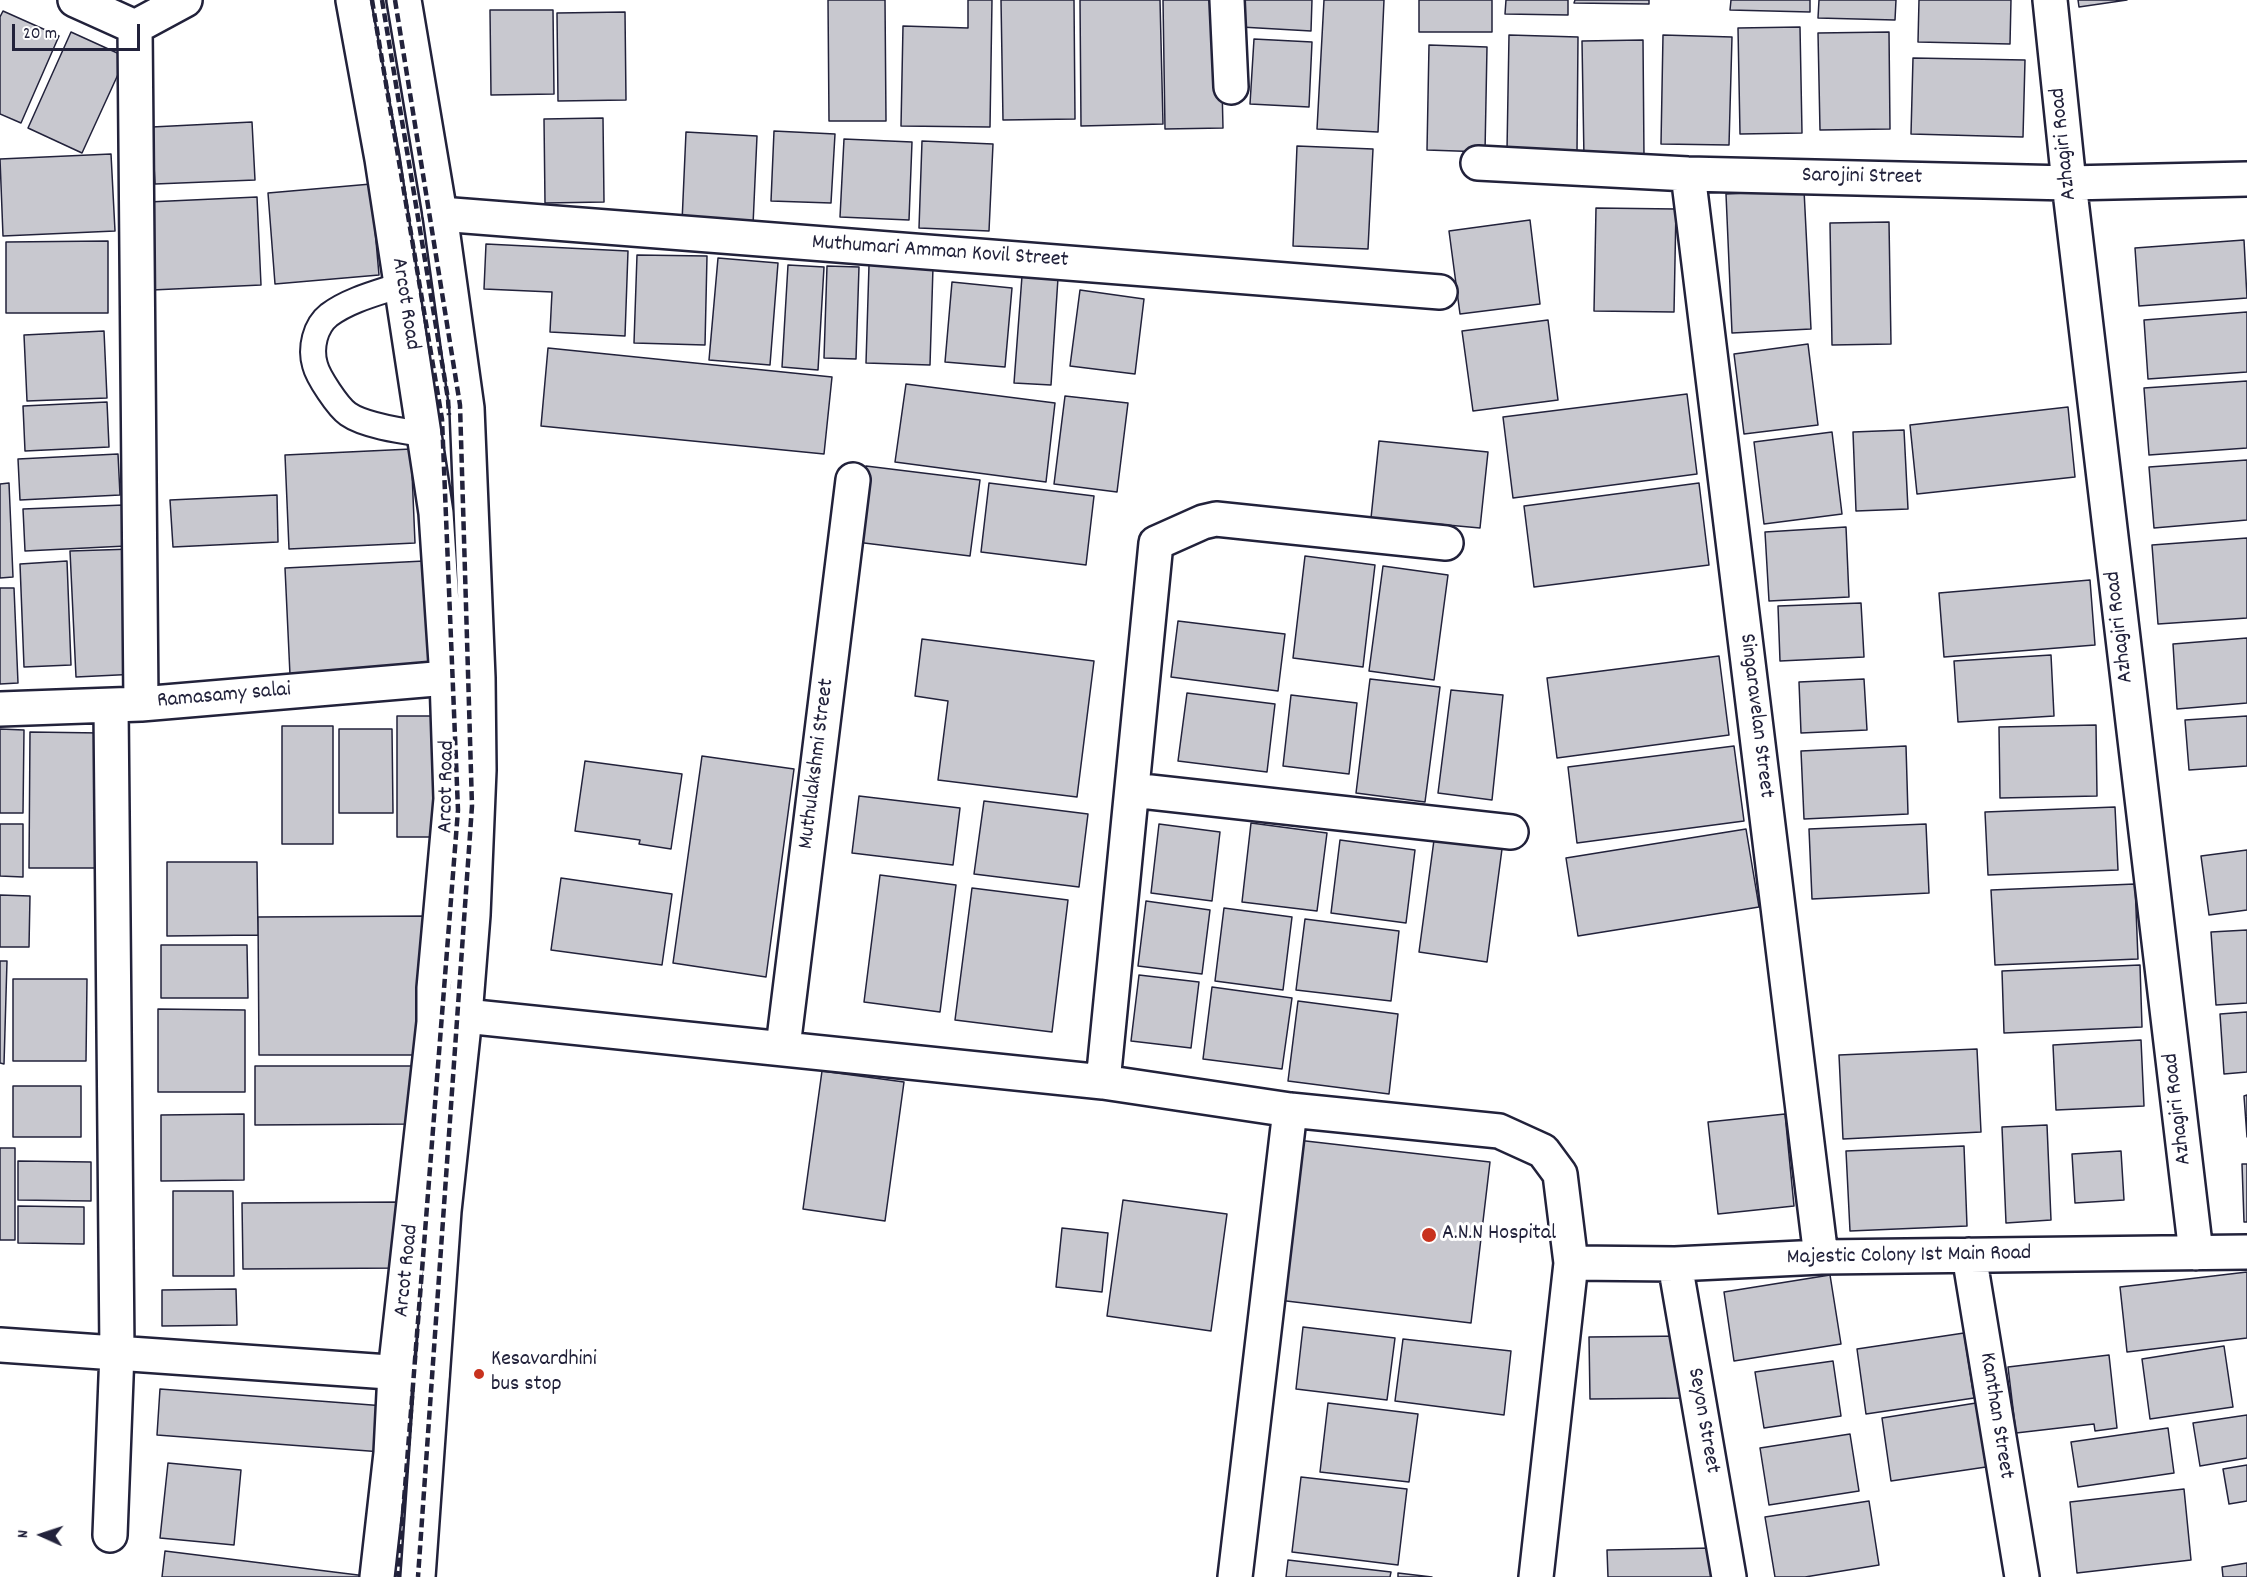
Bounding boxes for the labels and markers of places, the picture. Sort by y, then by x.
place label: A.N.N Hospital [1442,1222,1556,1248]
marker: A.N.N Hospital [1420,1226,1438,1244]
place label: Kesavardhini bus stop [491,1348,597,1400]
marker: Kesavardhini bus stop [472,1367,486,1381]

